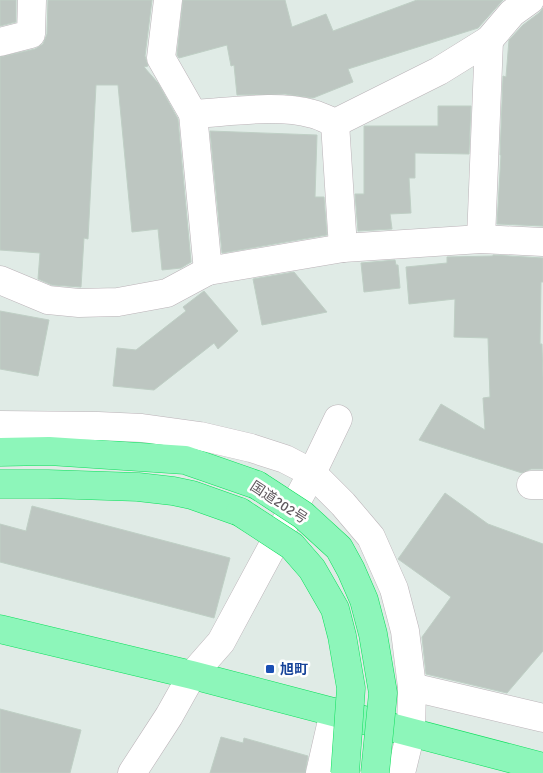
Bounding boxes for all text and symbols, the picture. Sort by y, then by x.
street label: 国道202号 [247,478,310,527]
place label: 旭町 [280,661,308,678]
marker: 旭町 [264,663,276,675]

